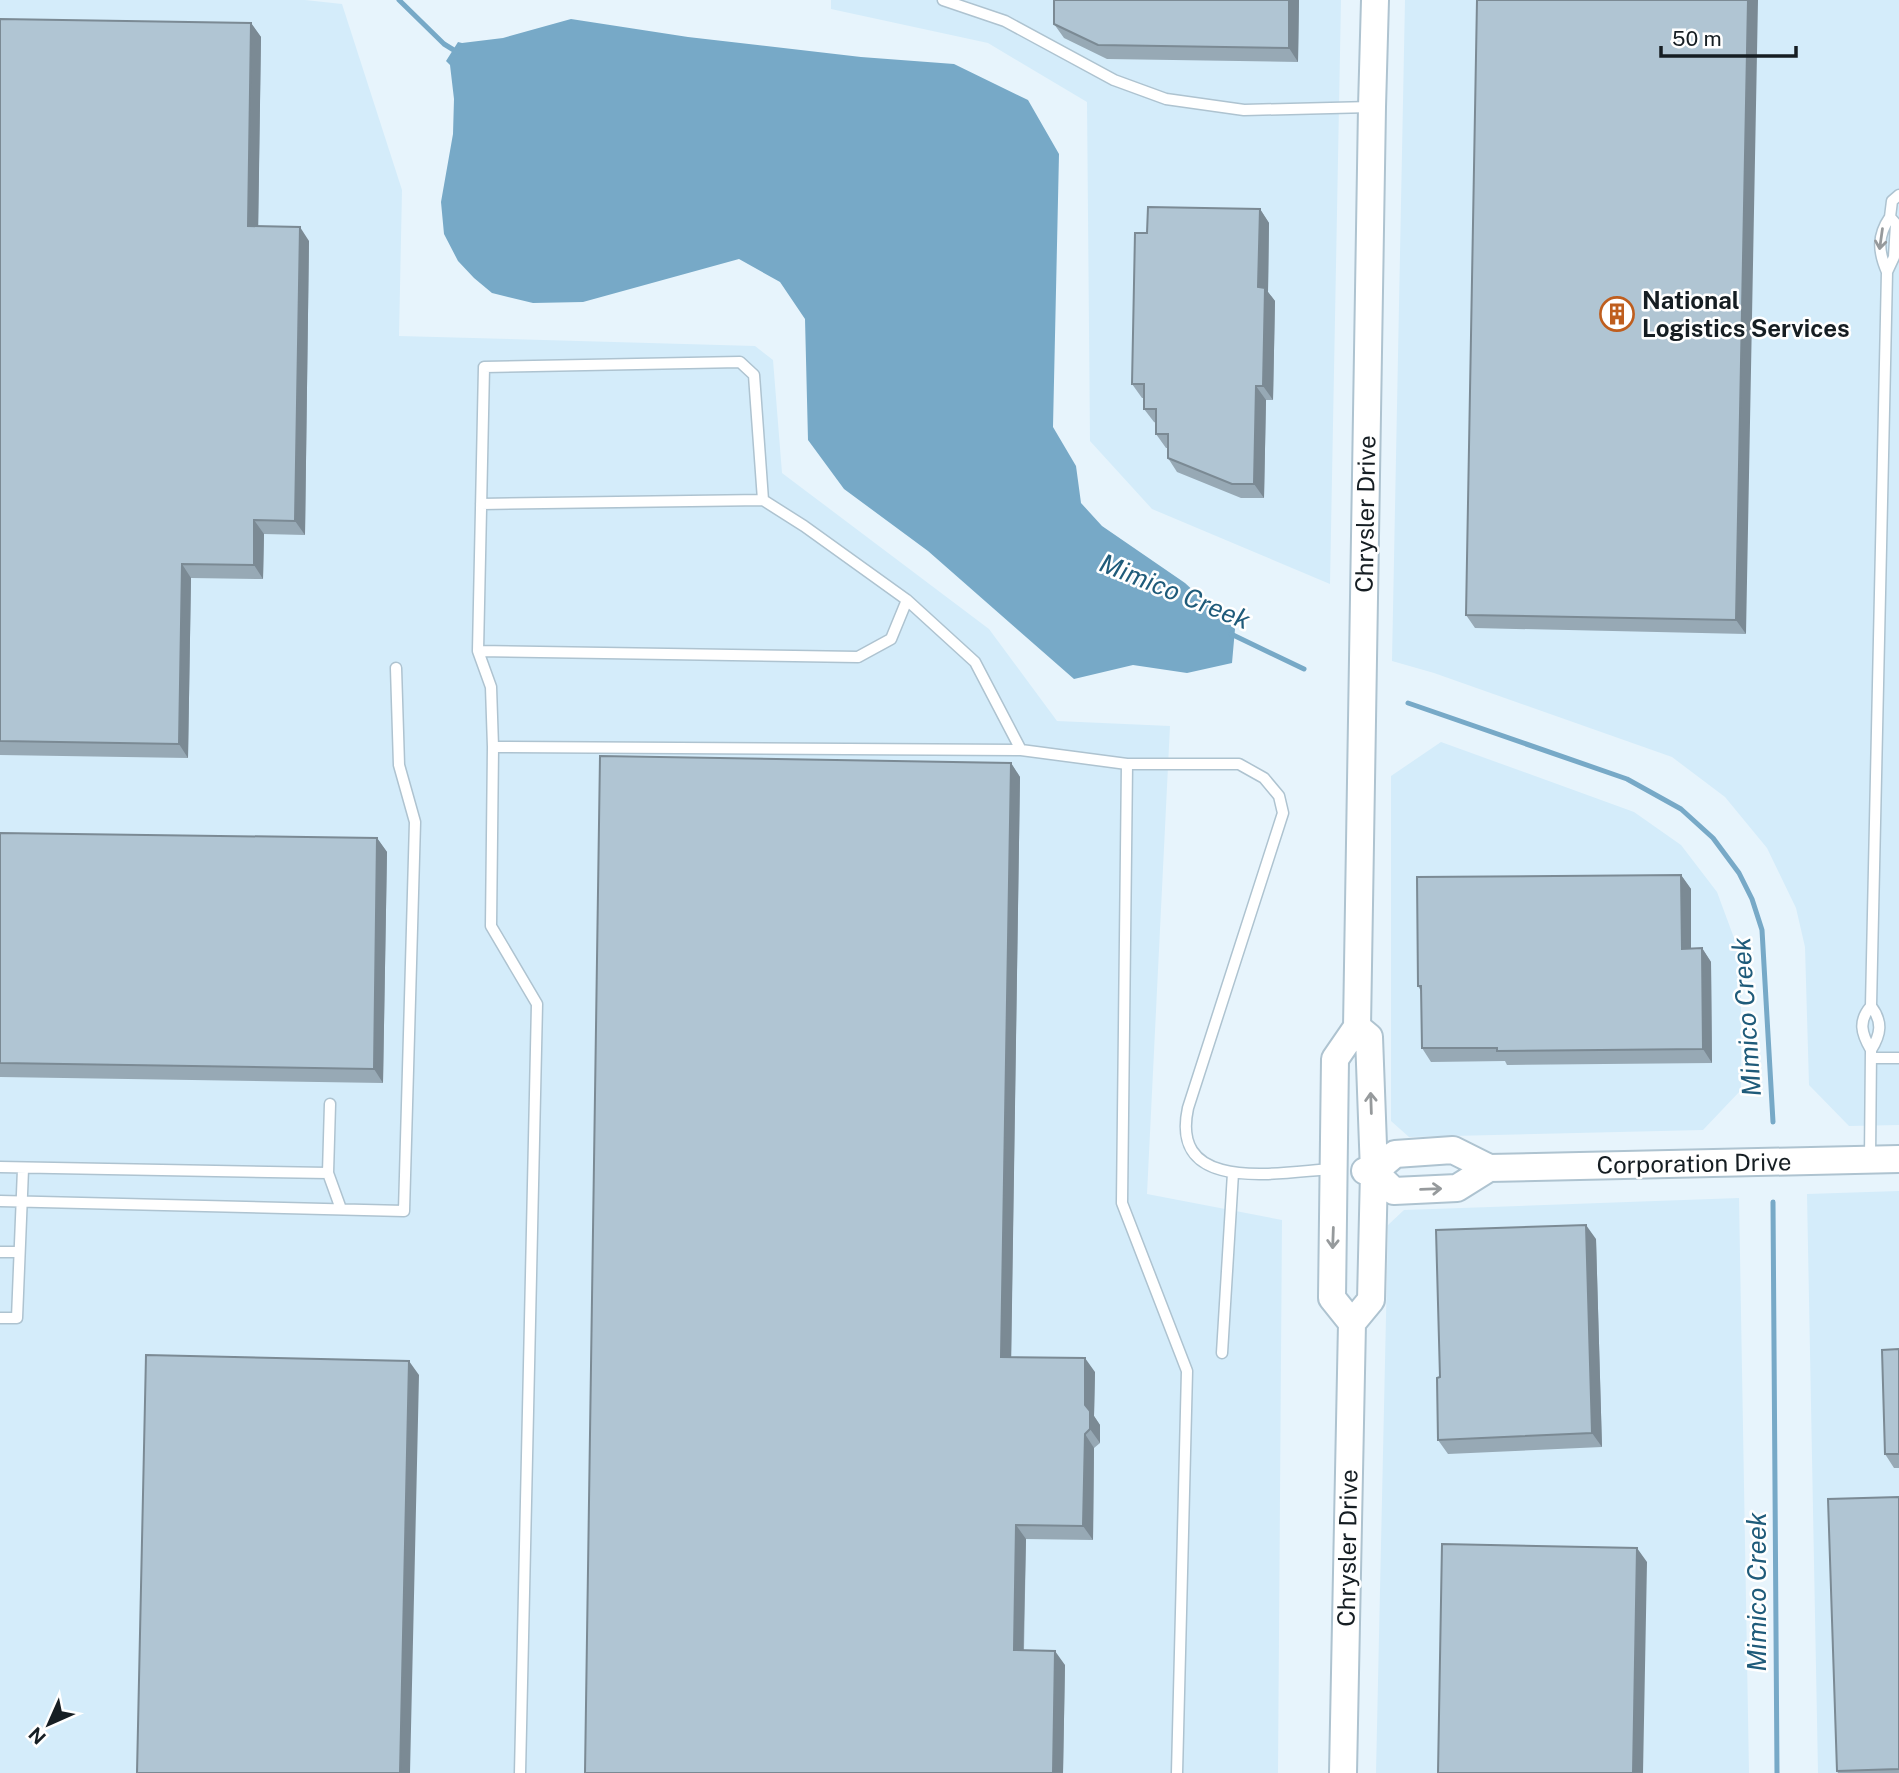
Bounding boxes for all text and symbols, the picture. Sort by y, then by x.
scale bar [1661,14,1796,58]
text: 50 m [1672,26,1722,51]
one-way arrow [1874,227,1887,250]
place label: National Logistics Services [1642,286,1850,342]
building icon: National Logistics Services [1598,295,1636,333]
street label: Chrysler Drive [1350,435,1380,593]
water label: Mimico Creek [1095,547,1255,635]
water label: Mimico Creek [1725,936,1767,1098]
one-way arrow [1365,1092,1378,1115]
street label: Corporation Drive [1596,1147,1792,1179]
one-way arrow [1419,1183,1442,1196]
one-way arrow [1327,1226,1340,1249]
street label: Chrysler Drive [1332,1469,1362,1627]
water label: Mimico Creek [1741,1512,1772,1672]
north arrow [14,1689,84,1759]
text: N [24,1723,50,1749]

